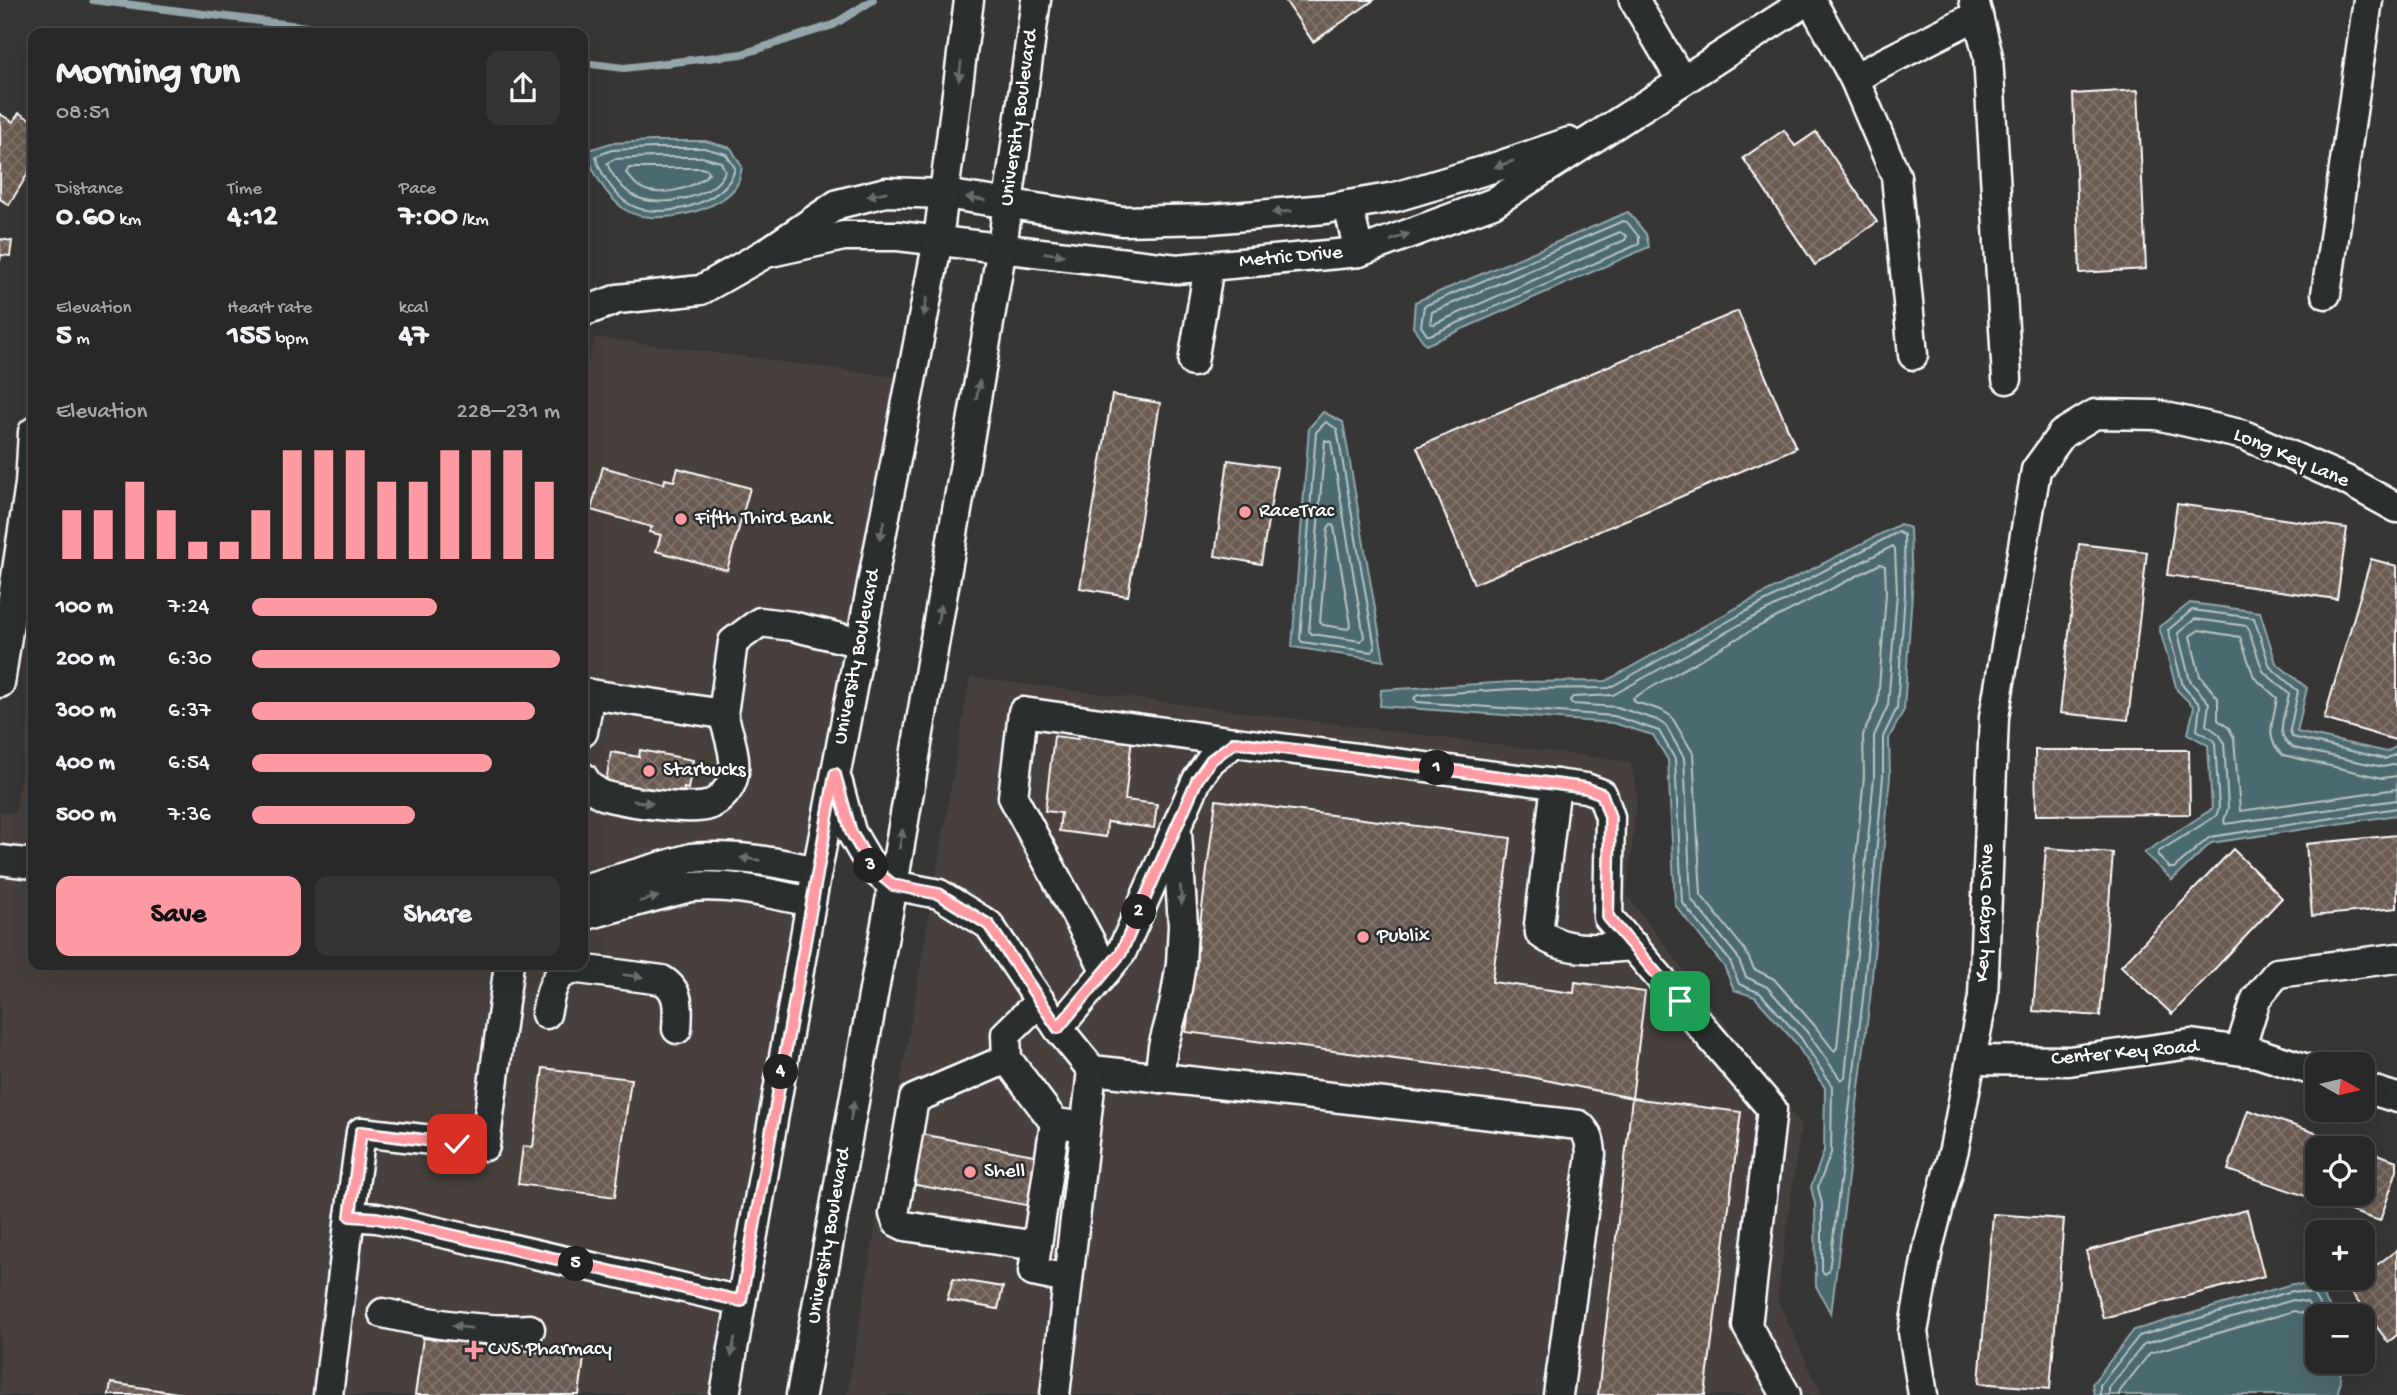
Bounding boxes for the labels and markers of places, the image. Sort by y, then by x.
place label: RaceTrac [1259,500,1335,525]
marker: RaceTrac [1237,504,1253,520]
place label: Fifth Third Bank [694,507,835,532]
marker: Fifth Third Bank [673,511,689,527]
pin: 1 [1420,750,1454,786]
place label: Starbucks [663,759,747,784]
marker: Starbucks [641,763,657,779]
pin: 3 [854,848,888,884]
pin: 2 [1122,894,1156,930]
place label: Publix [1376,925,1430,950]
marker: Publix [1355,929,1371,945]
pin [1650,971,1710,1031]
pin: 4 [764,1054,798,1090]
pin [427,1114,487,1174]
place label: Shell [984,1160,1025,1185]
marker: Shell [962,1164,978,1180]
pin: 5 [558,1246,594,1282]
place label: CVS Pharmacy [488,1338,612,1363]
marker: CVS Pharmacy [466,1342,482,1358]

